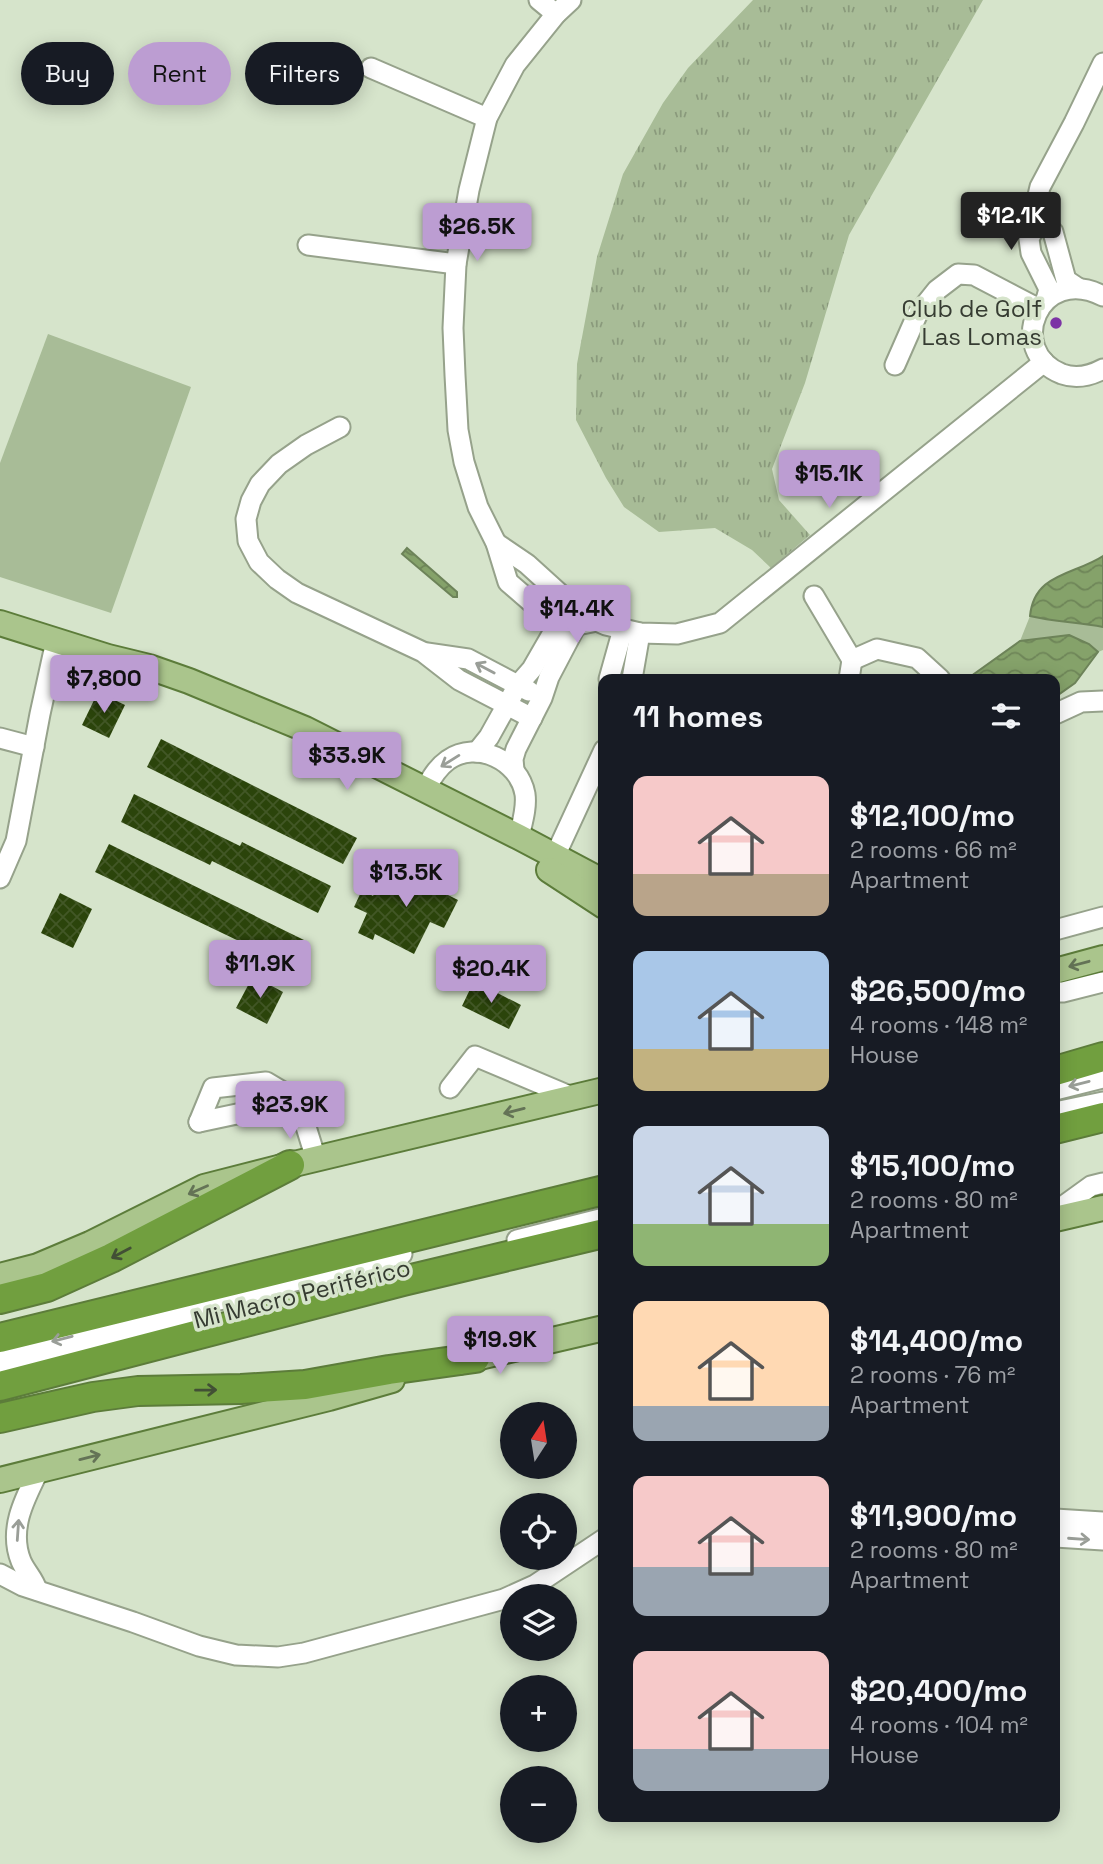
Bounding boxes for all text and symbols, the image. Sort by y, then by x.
chip: Buy [21,42,114,105]
chip: Rent [128,42,231,105]
chip: Filters [245,42,364,105]
pin: $12.1K [954,192,1068,252]
text: $12.1K [977,200,1045,230]
pin: $26.5K [420,204,534,263]
text: $26.5K [439,211,515,241]
place label: Club de Golf Las Lomas [901,293,1042,352]
marker: Club de Golf Las Lomas [1048,315,1064,331]
pin: $15.1K [772,450,886,510]
text: $15.1K [795,458,863,488]
pin: $14.4K [520,586,634,645]
text: $14.4K [540,593,614,623]
pin: $7,800 [47,656,161,715]
one-way arrow [475,661,495,675]
text: $7,800 [66,663,142,693]
text: 11 homes [633,697,763,736]
icon: filters [987,697,1025,735]
pin: $33.9K [290,732,404,792]
text: $33.9K [308,740,386,770]
one-way arrow [441,753,460,768]
text: $12,100/mo [850,796,1015,835]
icon: home [689,804,773,888]
text: 2 rooms · 66 m² [850,835,1017,865]
pin: $13.5K [349,850,463,909]
text: $13.5K [369,857,443,887]
text: Apartment [850,865,970,895]
pin: $11.9K [203,940,317,1000]
pin: $20.4K [434,946,548,1005]
text: $11.9K [225,948,295,978]
text: $20.4K [452,953,530,983]
one-way arrow [1068,958,1091,971]
text: $26,500/mo [850,971,1026,1010]
icon: home [689,979,773,1063]
text: 4 rooms · 148 m² [850,1010,1027,1040]
text: House [850,1040,919,1070]
one-way arrow [1068,1078,1091,1091]
pin: $23.9K [233,1082,347,1141]
text: $23.9K [251,1089,329,1119]
one-way arrow [503,1105,525,1118]
text: $15,100/mo [850,1146,1015,1185]
icon: home [689,1154,773,1238]
one-way arrow [188,1184,209,1197]
text: 2 rooms · 80 m² [850,1185,1018,1215]
text: Apartment [850,1215,970,1245]
one-way arrow [111,1246,132,1260]
street label: Mi Macro Periférico [190,1252,414,1335]
pin: $19.9K [443,1316,557,1376]
text: $14,400/mo [850,1321,1023,1360]
text: $19.9K [463,1324,537,1354]
icon: home [689,1329,773,1413]
one-way arrow [51,1333,74,1346]
text: 2 rooms · 76 m² [850,1360,1015,1390]
one-way arrow [194,1383,217,1396]
text: Apartment [850,1390,970,1420]
north arrow [500,1402,578,1479]
map controls [500,1402,577,1843]
one-way arrow [78,1450,101,1463]
button: locate [500,1493,577,1570]
text: $11,900/mo [850,1496,1017,1535]
icon: home [689,1504,773,1588]
one-way arrow [12,1519,25,1542]
one-way arrow [1067,1532,1090,1545]
text: 2 rooms · 80 m² [850,1535,1018,1565]
text: Apartment [850,1565,970,1595]
button: layers [500,1584,577,1661]
text: $20,400/mo [850,1671,1027,1710]
button: + [500,1675,577,1752]
icon: home [689,1679,773,1763]
text: 4 rooms · 104 m² [850,1710,1028,1740]
text: House [850,1740,919,1770]
button: − [500,1766,577,1843]

